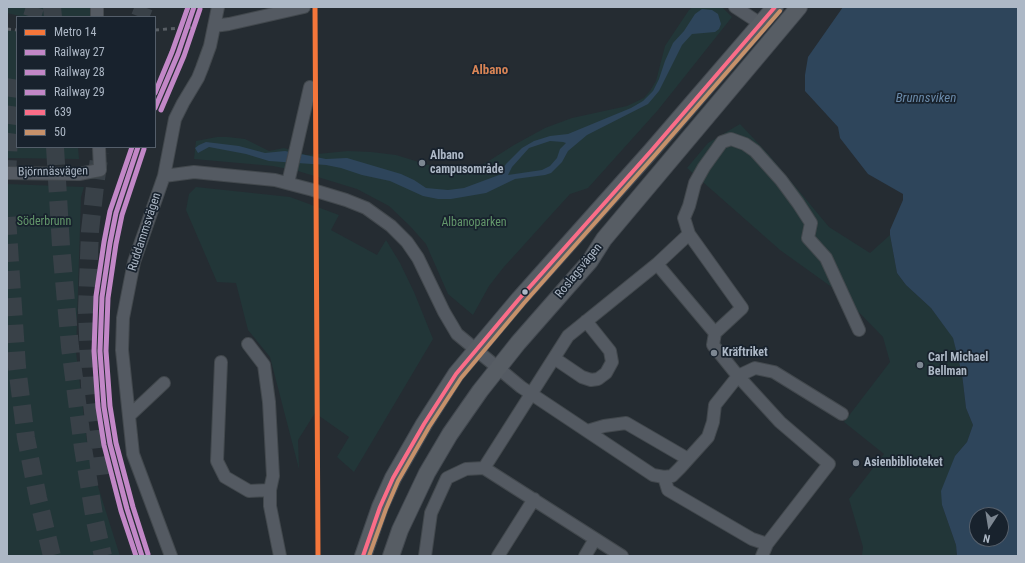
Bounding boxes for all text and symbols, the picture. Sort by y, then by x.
legend [16,16,156,148]
text: Metro 14 [54,25,96,39]
text: Railway 27 [54,45,105,59]
district label: Albano [472,63,508,79]
text: Railway 28 [54,65,105,79]
text: Railway 29 [54,85,105,99]
water label: Brunnsviken [896,91,956,107]
text: 639 [54,105,72,119]
text: 50 [54,125,66,139]
place label: Albano campusområde [430,149,503,177]
marker: Albano campusområde [417,158,427,168]
street label: Björnnäsvägen [18,164,88,180]
street label: Ruddammsvägen [126,191,164,273]
park label: Söderbrunn [17,215,71,229]
park label: Albanoparken [441,216,507,230]
street label: Roslagsvägen [553,241,605,301]
unlabelled marker [520,287,530,297]
place label: Kräftriket [722,346,768,360]
marker: Kräftriket [709,348,719,358]
place label: Carl Michael Bellman [928,351,988,379]
marker: Carl Michael Bellman [915,360,925,370]
place label: Asienbiblioteket [864,456,943,470]
marker: Asienbiblioteket [851,458,861,468]
north arrow [969,507,1009,547]
text: N [982,531,991,545]

